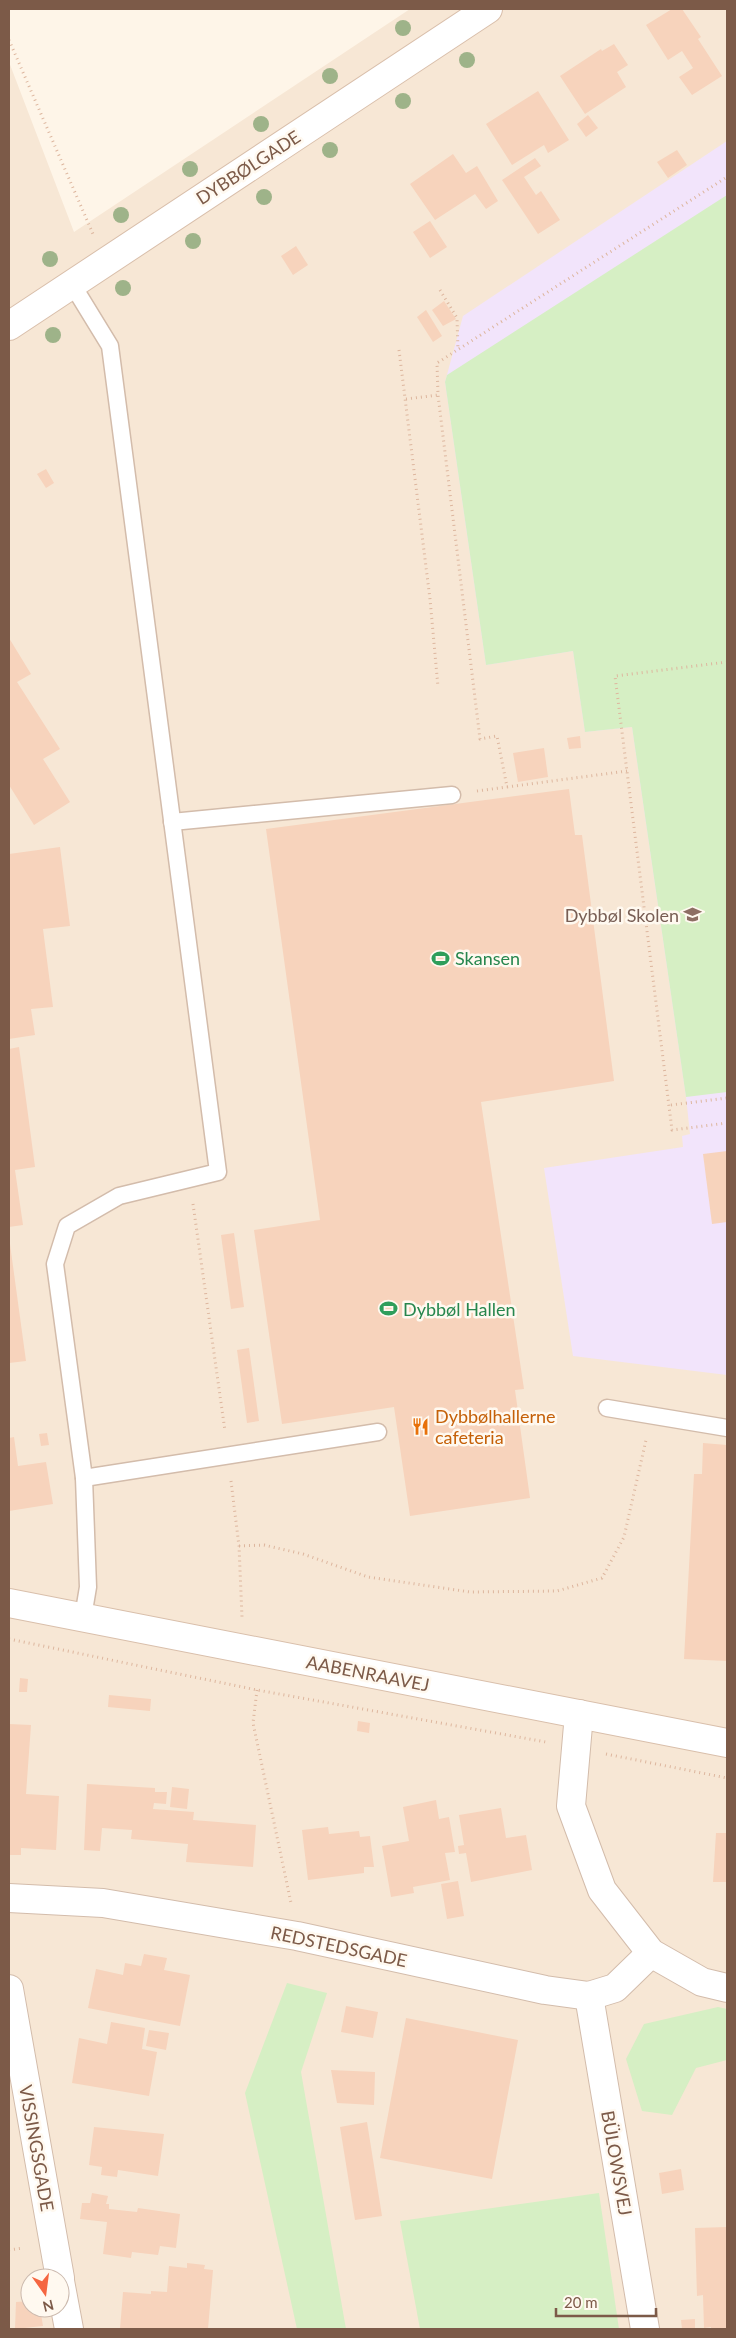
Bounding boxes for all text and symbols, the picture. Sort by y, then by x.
street label: DYBBØLGADE [192,125,304,209]
place label: Dybbøl Skolen [565,904,679,926]
school or university icon: Dybbøl Skolen [683,905,703,925]
place label: Skansen [455,947,520,969]
sports icon: Skansen [431,948,451,968]
place label: Dybbøl Hallen [403,1298,516,1320]
sports icon: Dybbøl Hallen [379,1299,399,1319]
place label: Dybbølhallerne cafeteria [435,1405,556,1448]
restaurant icon: Dybbølhallerne cafeteria [411,1416,431,1436]
street label: AABENRAAVEJ [305,1650,431,1696]
street label: REDSTEDSGADE [269,1921,409,1971]
street label: VISSINGSGADE [15,2083,59,2213]
street label: BÜLOWSVEJ [597,2109,637,2217]
north arrow [20,2268,70,2318]
scale bar [556,2286,656,2318]
text: 20 m [564,2293,598,2311]
text: N [41,2297,56,2316]

